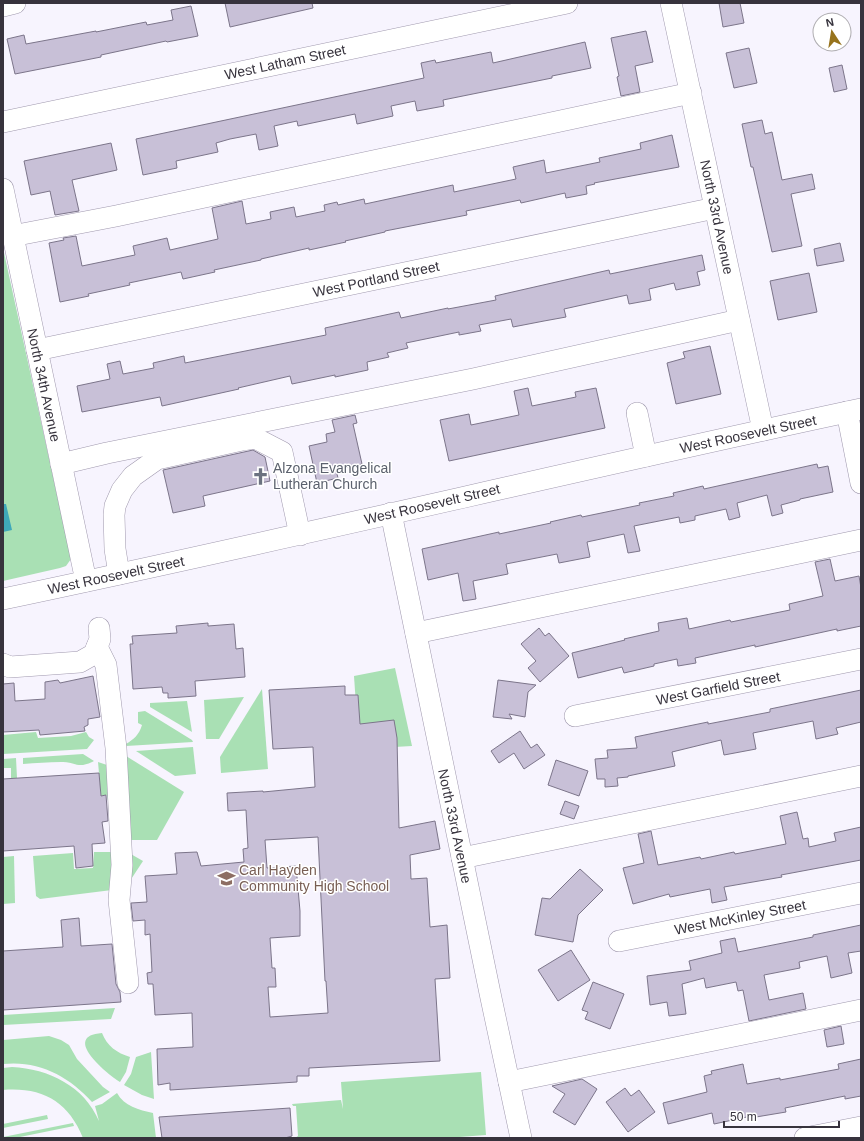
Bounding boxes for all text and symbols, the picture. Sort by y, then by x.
north arrow [812,12,852,52]
text: N [825,16,835,29]
street label: West Latham Street [223,41,347,83]
street label: North 33rd Avenue [697,158,737,276]
street label: West Portland Street [311,258,441,300]
street label: North 34th Avenue [24,327,64,443]
street label: West Roosevelt Street [678,412,818,456]
place label: Alzona Evangelical Lutheran Church [273,460,391,492]
church icon: Alzona Evangelical Lutheran Church [250,466,270,486]
street label: West Roosevelt Street [362,481,502,527]
street label: West Roosevelt Street [46,553,186,597]
street label: West Garfield Street [655,668,781,708]
street label: North 33rd Avenue [435,767,475,885]
place label: Carl Hayden Community High School [239,862,389,894]
school or university icon: Carl Hayden Community High School [216,868,236,888]
street label: West McKinley Street [673,896,807,938]
scale bar [724,1103,839,1129]
text: 50 m [730,1110,757,1124]

